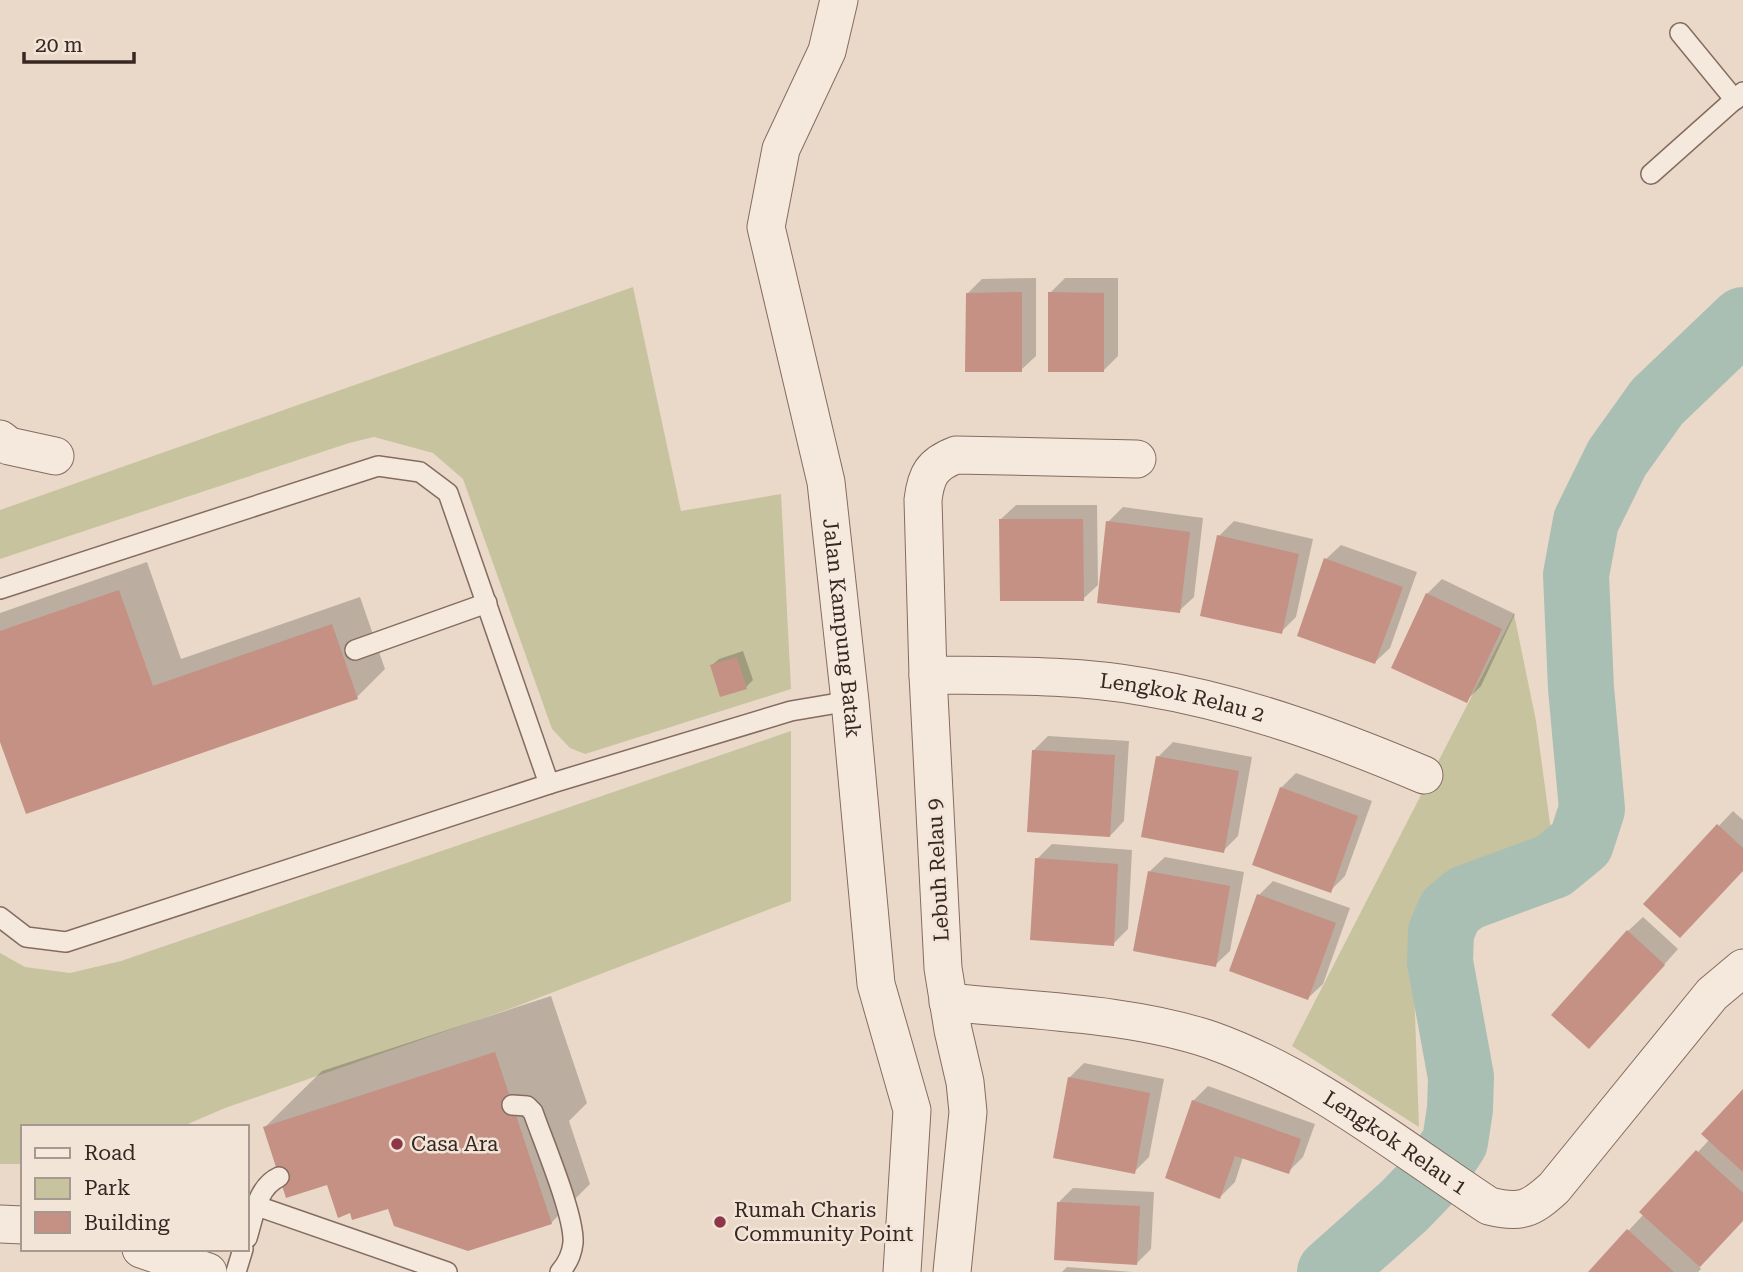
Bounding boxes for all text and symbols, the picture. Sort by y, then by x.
scale bar [24,21,135,65]
text: 20 m [35,33,83,57]
street label: Jalan Kampung Batak [818,517,865,739]
street label: Lengkok Relau 2 [1099,669,1267,727]
street label: Lebuh Relau 9 [922,798,954,942]
street label: Lengkok Relau 1 [1319,1086,1472,1200]
legend [21,1125,248,1251]
place label: Casa Ara [411,1132,499,1156]
marker: Casa Ara [389,1136,405,1152]
text: Road [84,1141,136,1165]
text: Park [84,1176,130,1200]
place label: Rumah Charis Community Point [734,1198,913,1246]
text: Building [84,1211,170,1235]
marker: Rumah Charis Community Point [712,1214,728,1230]

